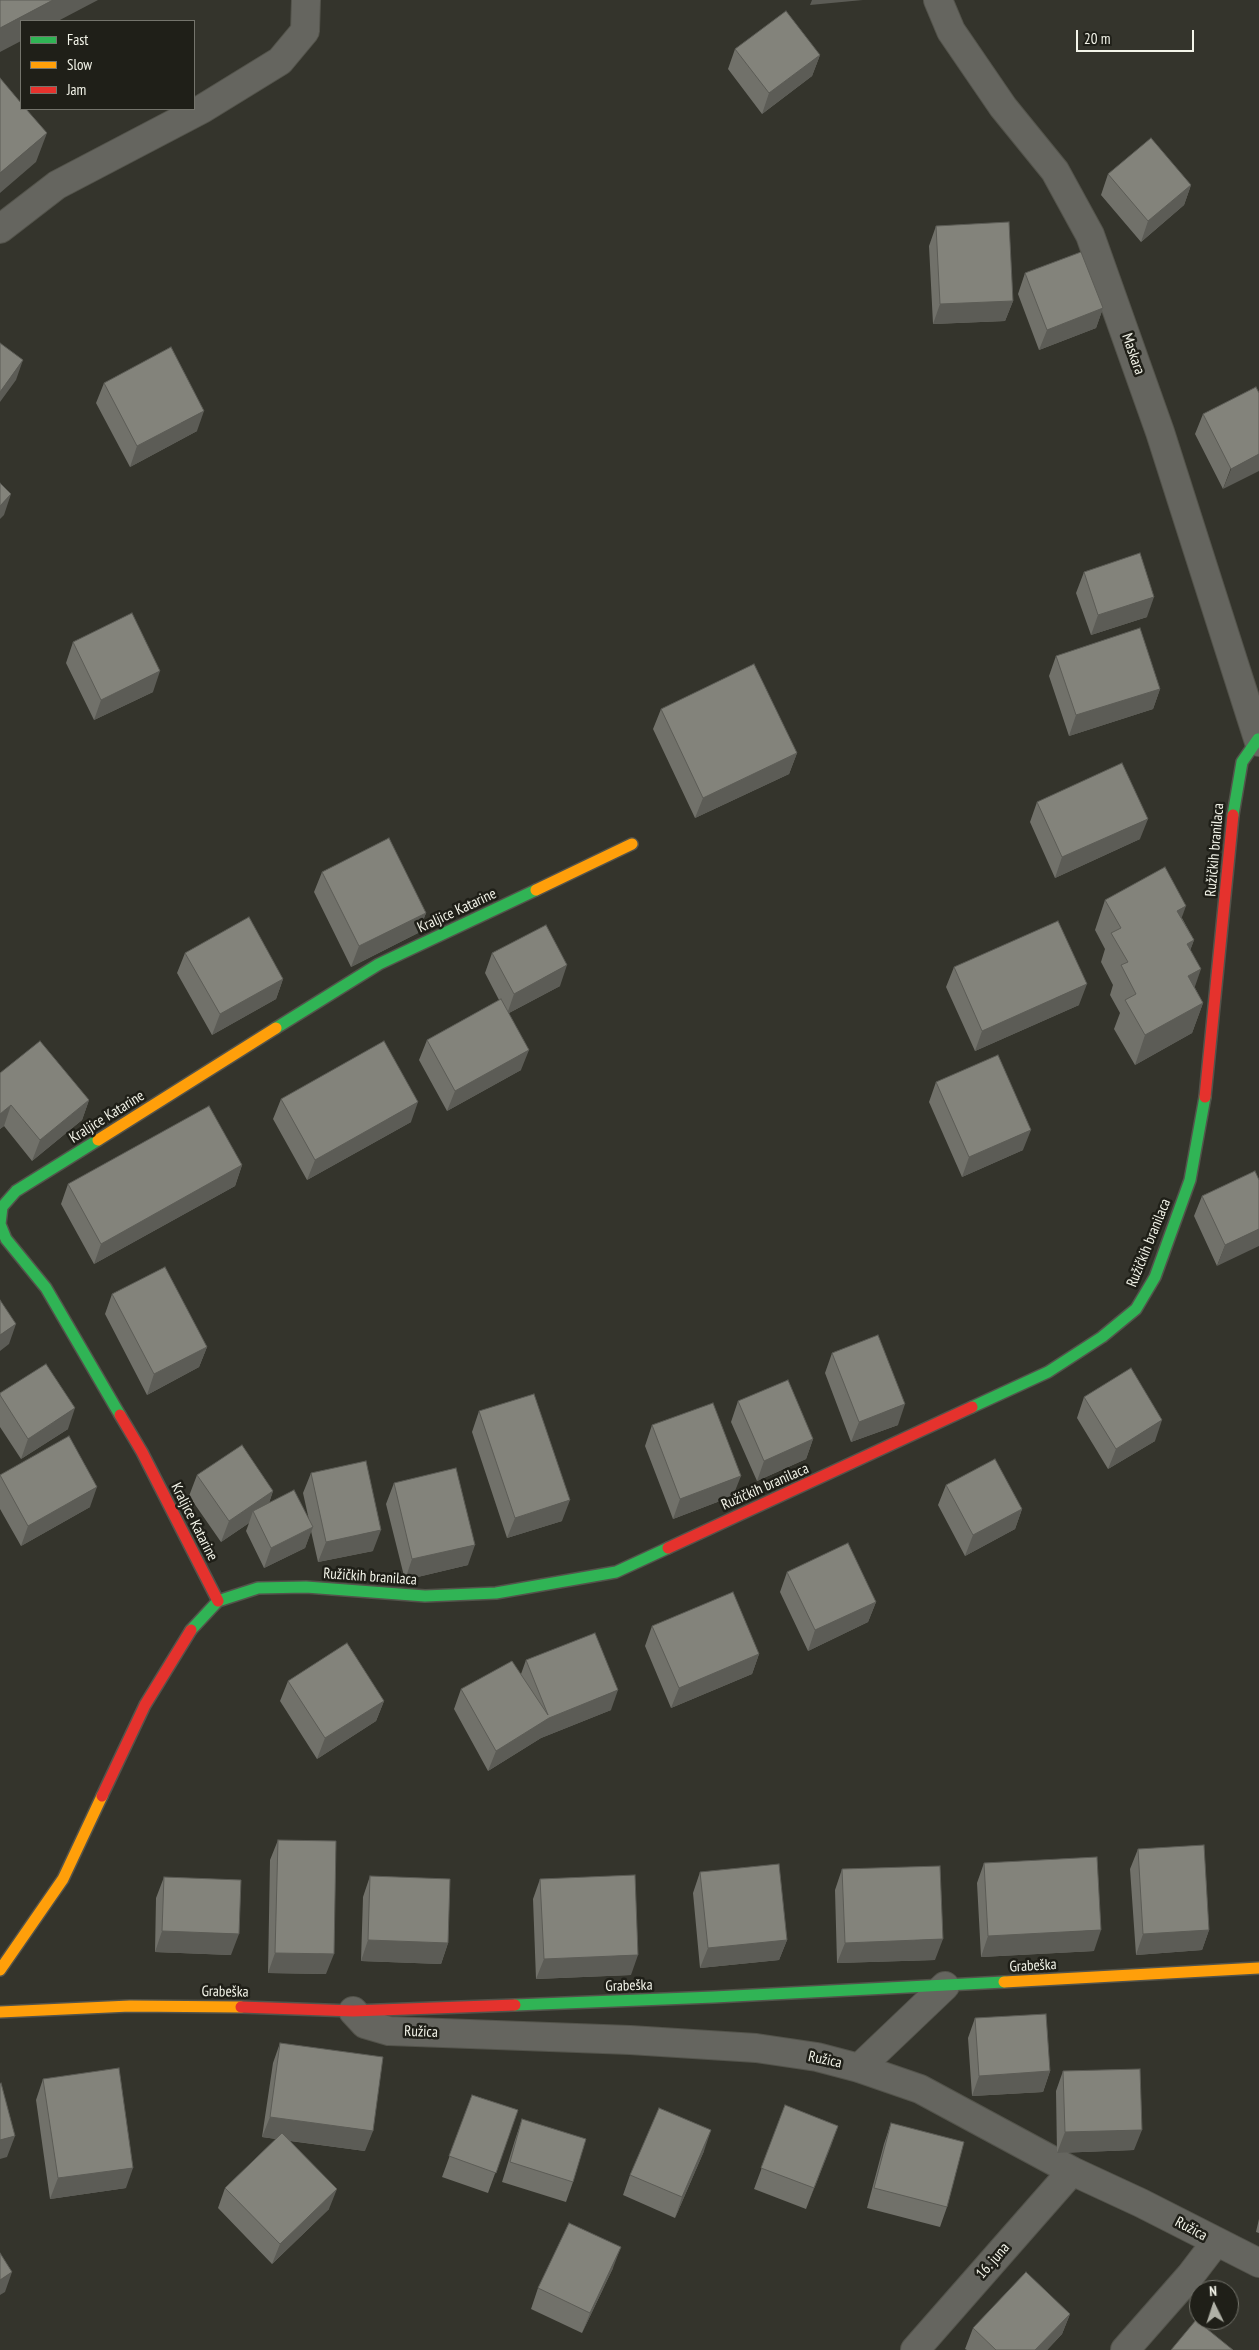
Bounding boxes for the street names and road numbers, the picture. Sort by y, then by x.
street label: Maskara [1118,331,1148,377]
street label: Ružičkih branilaca [1202,802,1228,898]
street label: Kraljice Katarine [415,885,499,937]
street label: Kraljice Katarine [66,1087,148,1147]
street label: Ružičkih branilaca [1123,1196,1175,1290]
street label: Ružičkih branilaca [718,1460,812,1514]
street label: Kraljice Katarine [167,1480,221,1564]
street label: Ružičkih branilaca [323,1565,417,1589]
street label: Grabeška [1009,1956,1057,1976]
street label: Grabeška [605,1976,653,1996]
street label: Grabeška [201,1983,249,2001]
street label: Ružica [404,2022,438,2042]
street label: Ružica [807,2048,843,2072]
street label: Ružica [1172,2213,1210,2245]
street label: 16. juna [973,2239,1013,2283]

